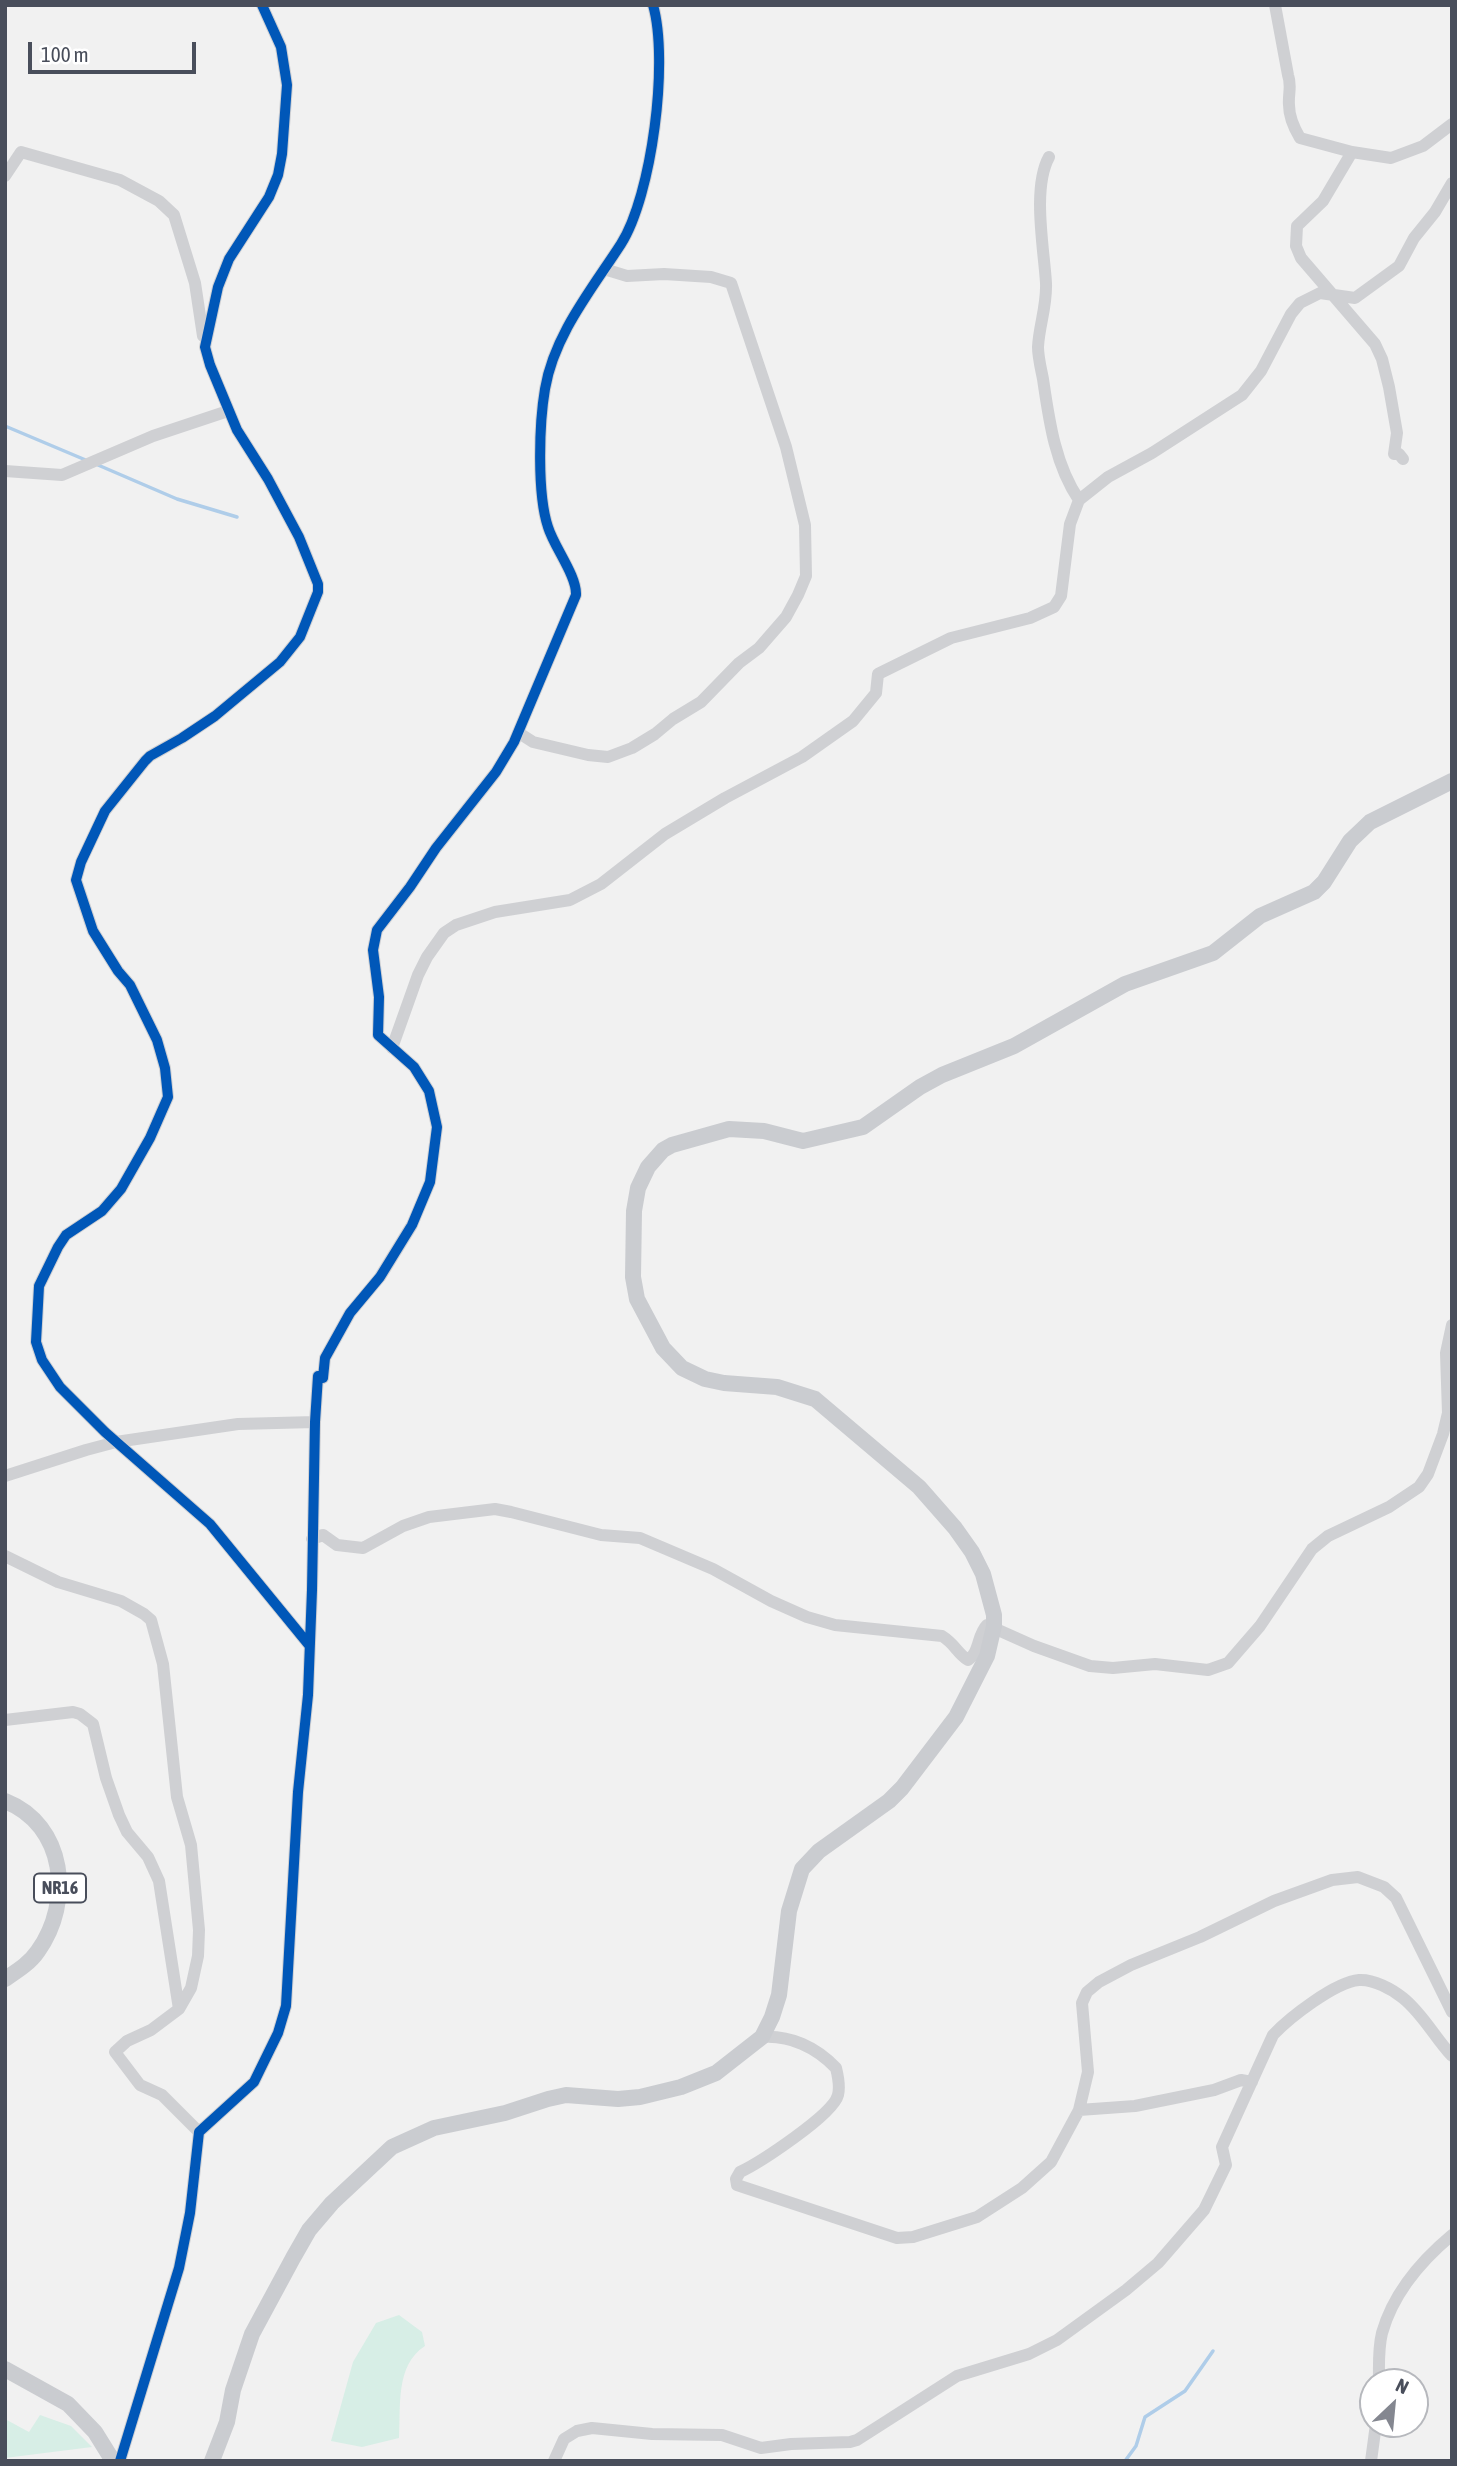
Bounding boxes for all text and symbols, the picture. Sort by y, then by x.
scale bar [32,28,200,72]
text: 100 m [41,42,89,66]
road number: NR16 [34,1874,86,1902]
north arrow [1359,2368,1429,2438]
text: N [1392,2374,1412,2398]

